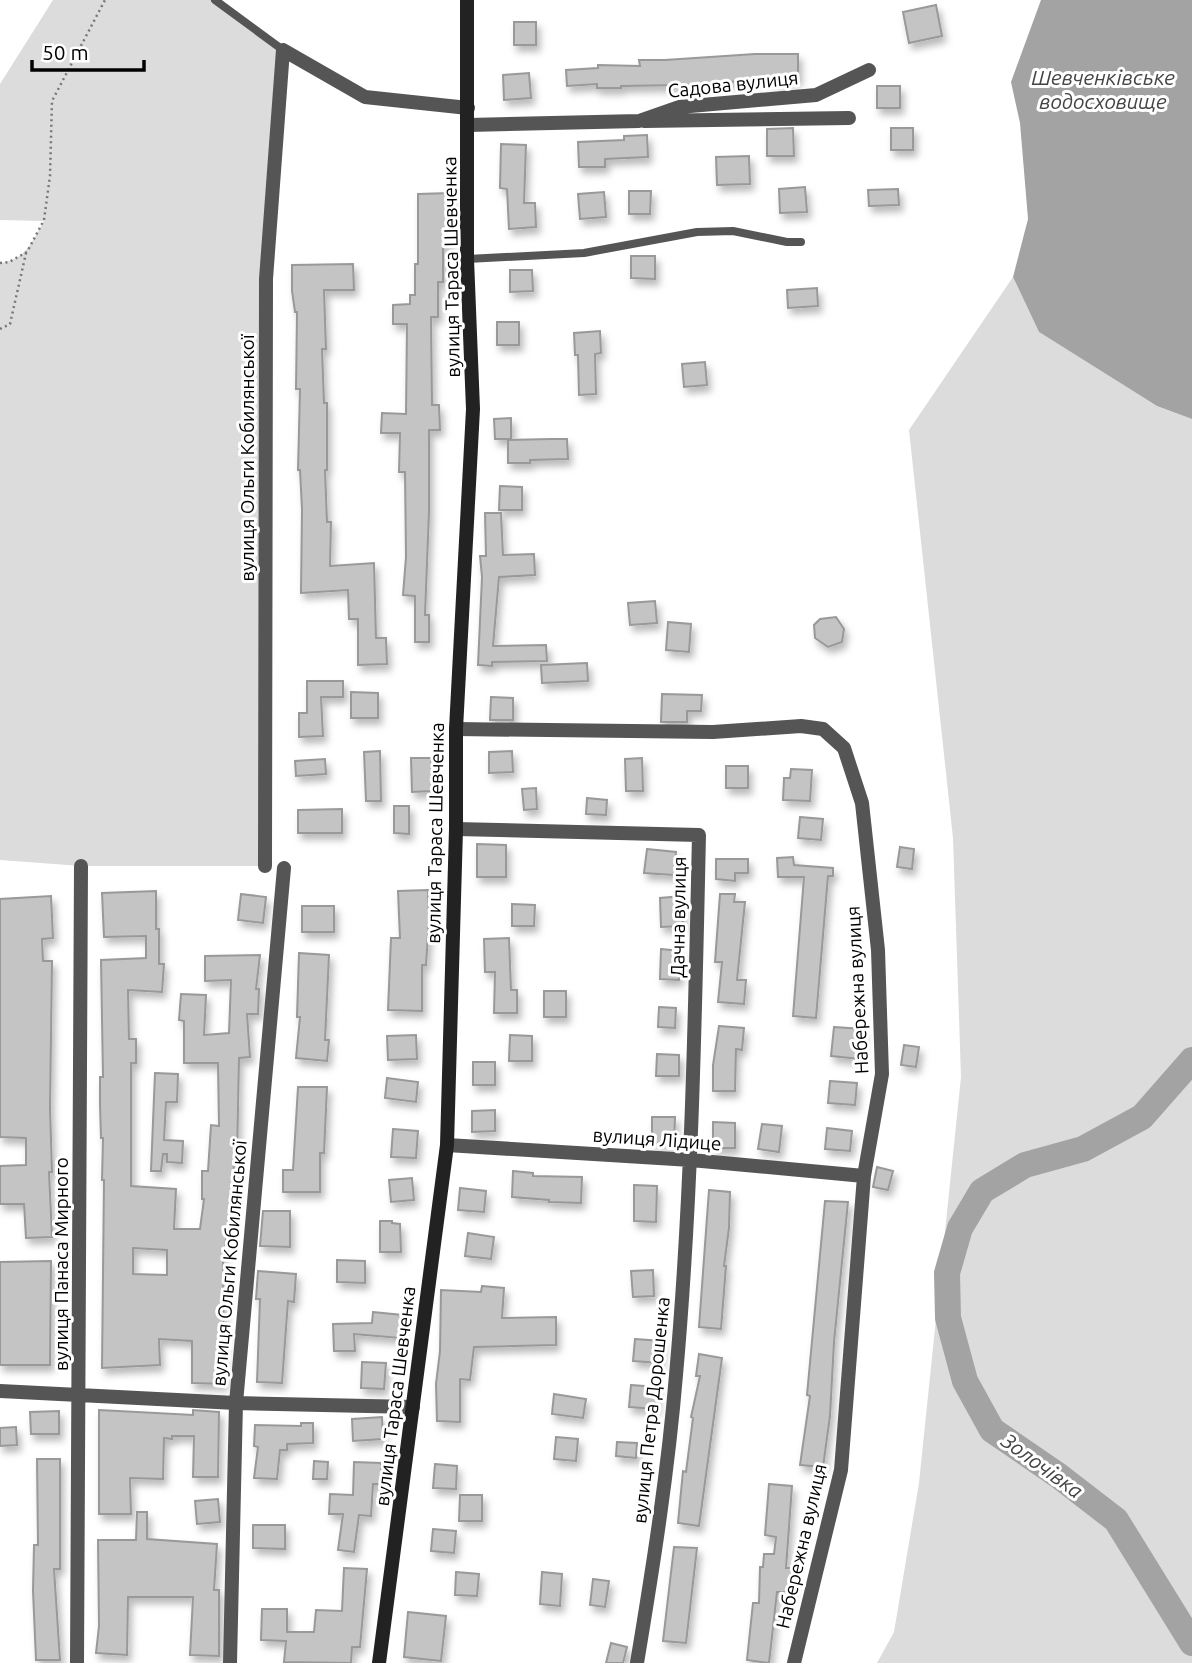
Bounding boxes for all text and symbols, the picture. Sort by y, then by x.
scale bar [32,28,144,72]
text: 50 m [42,40,89,64]
water label: Шевченківське водосховище [1031,65,1175,113]
street label: Садова вулиця [667,66,799,102]
street label: вулиця Тараса Шевченка [438,156,464,378]
street label: вулиця Ольги Кобилянської [236,334,258,582]
street label: вулиця Тараса Шевченка [422,722,448,944]
street label: Дачна вулиця [666,856,690,978]
street label: Набережна вулиця [842,905,872,1075]
street label: вулиця Лідице [592,1124,722,1154]
street label: вулиця Ольги Кобилянської [207,1139,251,1387]
street label: вулиця Панаса Мирного [50,1157,72,1371]
street label: вулиця Тараса Шевченка [371,1285,419,1507]
street label: вулиця Петра Дорошенка [628,1296,674,1524]
water label: Золочівка [997,1427,1088,1503]
street label: Набережна вулиця [771,1461,831,1631]

